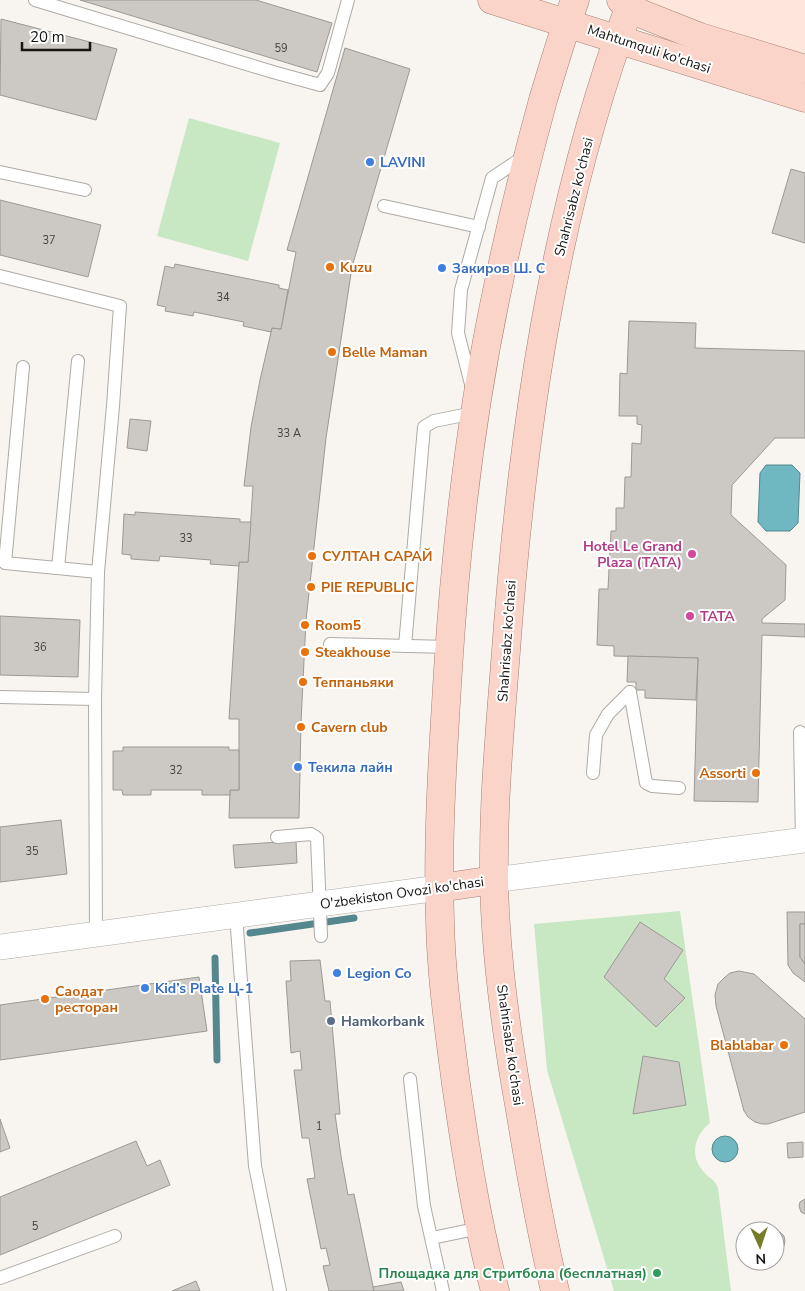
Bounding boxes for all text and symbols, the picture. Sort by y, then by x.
scale bar [22,20,90,52]
street label: Mahtumquli ko'chasi [585,20,713,78]
text: 20 m [30,27,65,47]
house number: 59 [274,41,288,56]
street label: Shahrisabz ko'chasi [550,135,598,259]
place label: LAVINI [380,153,426,172]
marker: LAVINI [364,156,376,168]
house number: 37 [42,233,56,248]
place label: Kuzu [340,258,372,277]
place label: Закиров Ш. С [452,259,546,278]
marker: Kuzu [324,261,336,273]
marker: Закиров Ш. С [436,262,448,274]
house number: 34 [216,290,230,305]
place label: Belle Maman [342,343,427,362]
marker: Belle Maman [326,346,338,358]
house number: 33 А [277,426,301,441]
house number: 33 [179,531,193,546]
place label: Hotel Le Grand Plaza (TATA) [583,537,682,572]
place label: СУЛТАН САРАЙ [322,547,432,566]
marker: Hotel Le Grand Plaza (TATA) [686,548,698,560]
marker: СУЛТАН САРАЙ [306,550,318,562]
place label: PIE REPUBLIC [321,578,415,597]
street label: Shahrisabz ko'chasi [493,579,521,703]
marker: PIE REPUBLIC [305,581,317,593]
place label: ТАТА [700,607,735,626]
marker: ТАТА [684,610,696,622]
place label: Room5 [315,616,361,635]
marker: Room5 [299,619,311,631]
house number: 36 [33,640,47,655]
place label: Steakhouse [315,643,391,662]
marker: Steakhouse [299,646,311,658]
place label: Теппаньяки [313,673,394,692]
marker: Теппаньяки [297,676,309,688]
place label: Cavern club [311,718,388,737]
marker: Cavern club [295,721,307,733]
place label: Текила лайн [308,758,393,777]
marker: Текила лайн [292,761,304,773]
house number: 32 [169,763,183,778]
place label: Assorti [699,764,746,783]
marker: Assorti [750,767,762,779]
house number: 35 [25,844,39,859]
street label: O'zbekiston Ovozi ko'chasi [319,872,485,914]
place label: Legion Co [347,964,412,983]
marker: Legion Co [331,967,343,979]
place label: Kid’s Plate Ц-1 [155,979,253,998]
place label: Саодат ресторан [55,982,118,1017]
marker: Kid’s Plate Ц-1 [139,982,151,994]
street label: Shahrisabz ko'chasi [492,983,528,1107]
marker: Саодат ресторан [39,993,51,1005]
place label: Hamkorbank [341,1012,425,1031]
marker: Hamkorbank [325,1015,337,1027]
place label: Blablabar [710,1036,775,1055]
marker: Blablabar [778,1039,790,1051]
house number: 1 [316,1119,322,1134]
house number: 5 [32,1219,39,1234]
north arrow [735,1221,785,1271]
text: N [755,1249,766,1268]
place label: Площадка для Стритбола (бесплатная) [378,1264,647,1283]
marker: Площадка для Стритбола (бесплатная) [651,1267,663,1279]

